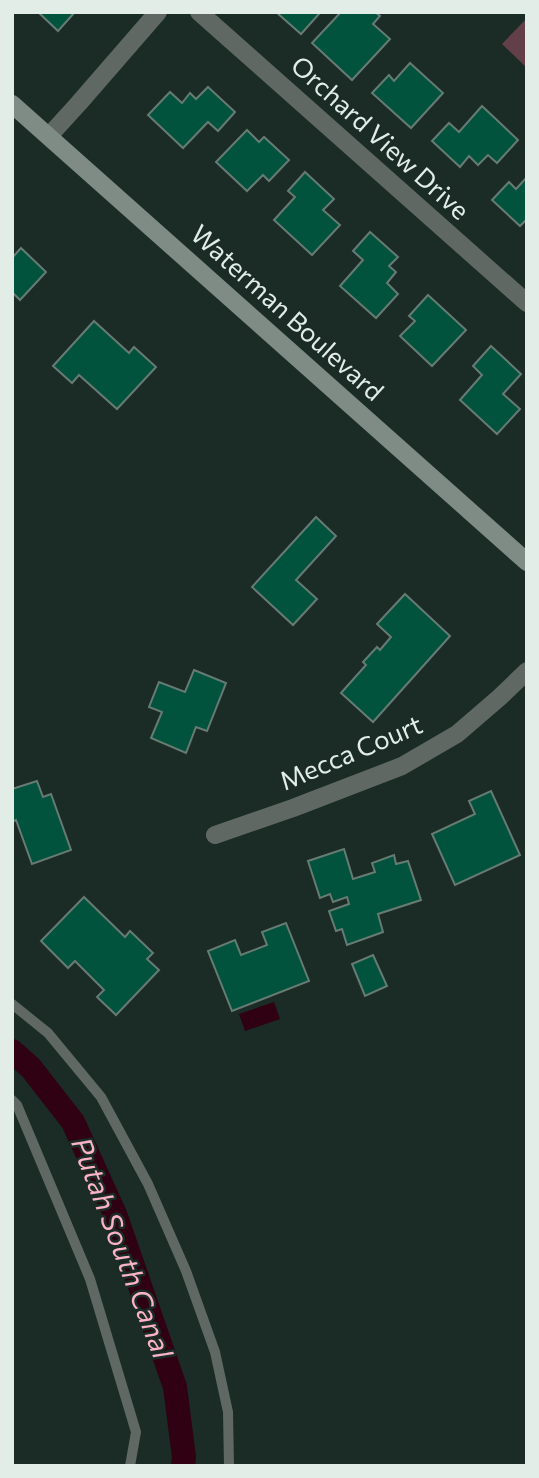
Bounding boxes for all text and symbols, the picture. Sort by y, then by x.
street label: Orchard View Drive [286,49,476,225]
street label: Waterman Boulevard [186,217,391,406]
street label: Mecca Court [275,708,426,796]
water label: Putah South Canal [65,1132,181,1364]

